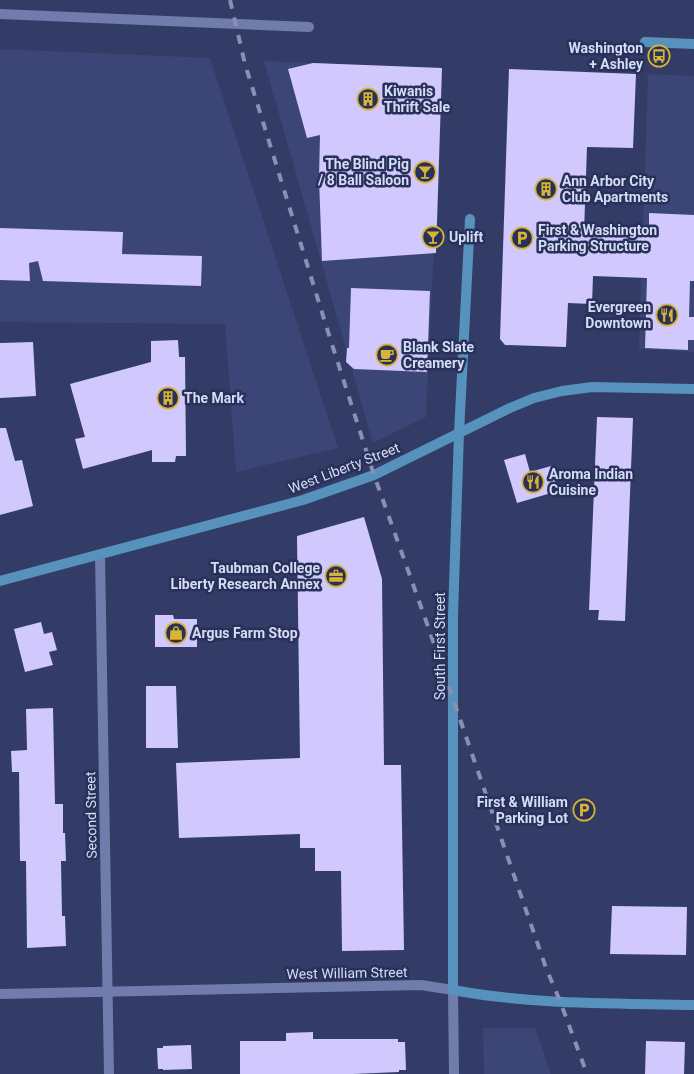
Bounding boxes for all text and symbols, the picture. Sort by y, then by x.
place label: Washington + Ashley [569,40,644,72]
bus stop icon: Washington + Ashley [647,44,671,68]
place label: Kiwanis Thrift Sale [384,83,450,115]
building icon: Kiwanis Thrift Sale [356,87,380,111]
place label: The Blind Pig / 8 Ball Saloon [317,156,409,188]
bar icon: The Blind Pig / 8 Ball Saloon [413,160,437,184]
place label: Ann Arbor City Club Apartments [562,173,668,205]
building icon: Ann Arbor City Club Apartments [534,177,558,201]
place label: First & Washington Parking Structure [538,222,657,254]
bar icon: Uplift [421,225,445,249]
parking icon: First & Washington Parking Structure [510,226,534,250]
place label: Uplift [449,229,484,245]
place label: Evergreen Downtown [585,299,651,331]
restaurant icon: Evergreen Downtown [655,303,679,327]
place label: Blank Slate Creamery [403,339,474,371]
cafe icon: Blank Slate Creamery [375,343,399,367]
building icon: The Mark [156,386,180,410]
place label: The Mark [184,390,244,406]
street label: West Liberty Street [286,439,402,497]
place label: Aroma Indian Cuisine [549,466,633,498]
restaurant icon: Aroma Indian Cuisine [521,470,545,494]
place label: Taubman College Liberty Research Annex [171,560,321,592]
office icon: Taubman College Liberty Research Annex [324,564,348,588]
street label: South First Street [432,592,448,700]
shop icon: Argus Farm Stop [164,621,188,645]
place label: Argus Farm Stop [192,625,298,641]
street label: Second Street [82,771,100,859]
place label: First & William Parking Lot [477,794,568,826]
parking icon: First & William Parking Lot [572,798,596,822]
street label: West William Street [286,964,408,982]

